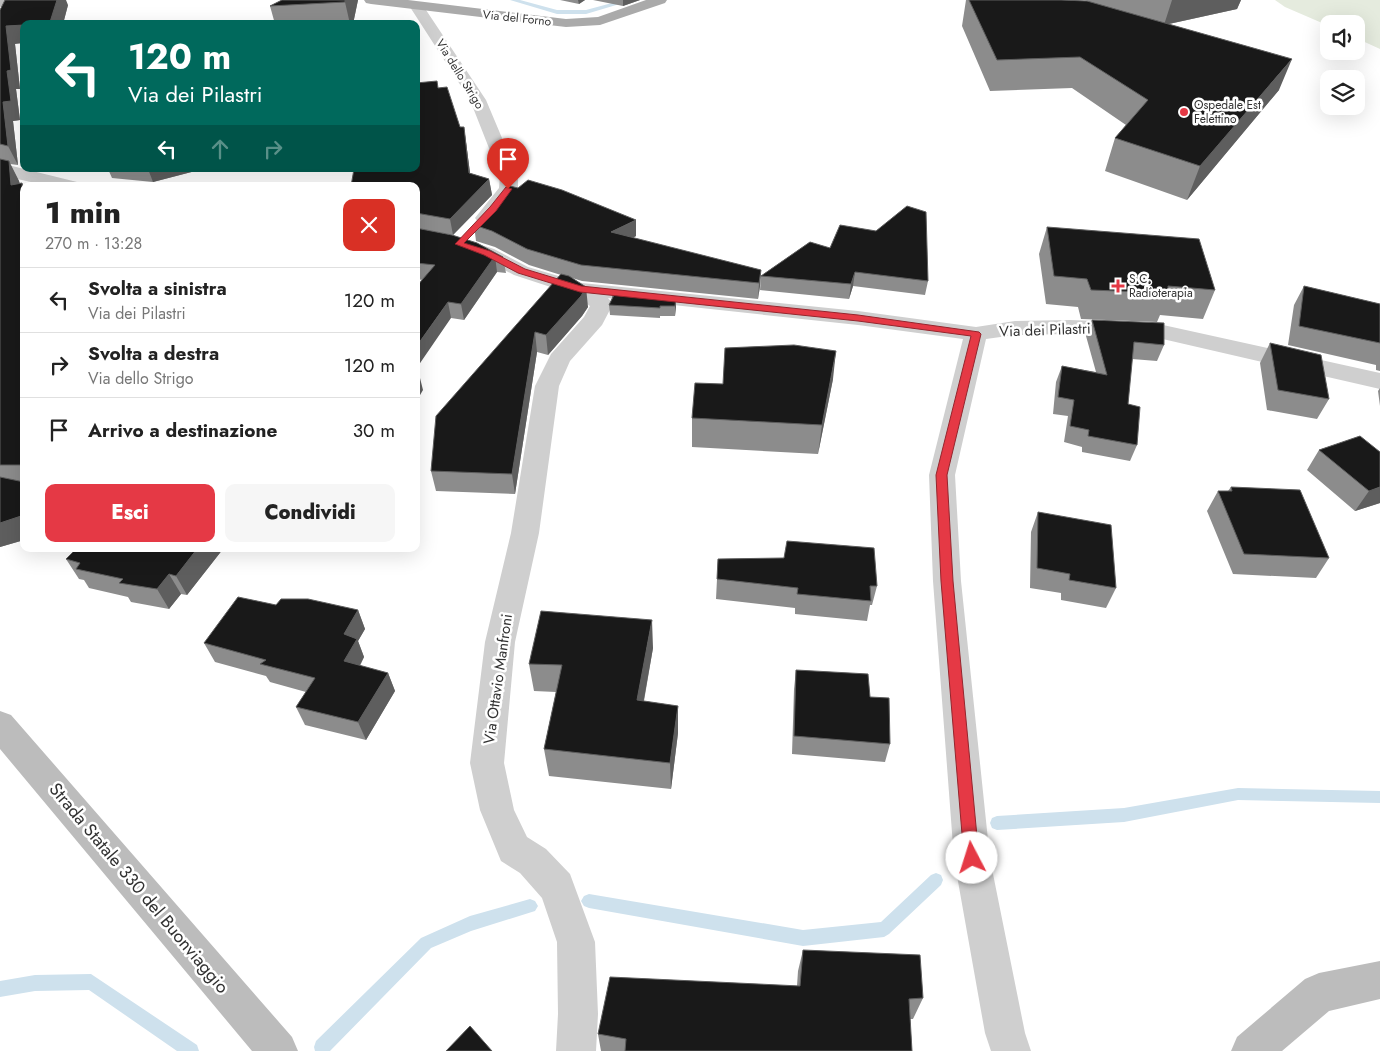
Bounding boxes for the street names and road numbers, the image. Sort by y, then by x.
street label: Via del Forno [482,5,553,31]
street label: Via dello Strigo [431,36,489,113]
street label: Via dei Pilastri [999,317,1091,343]
street label: Via Ottavio Manfroni [478,612,518,746]
street label: Strada Statale 330 del Buonviaggio [43,777,235,999]

